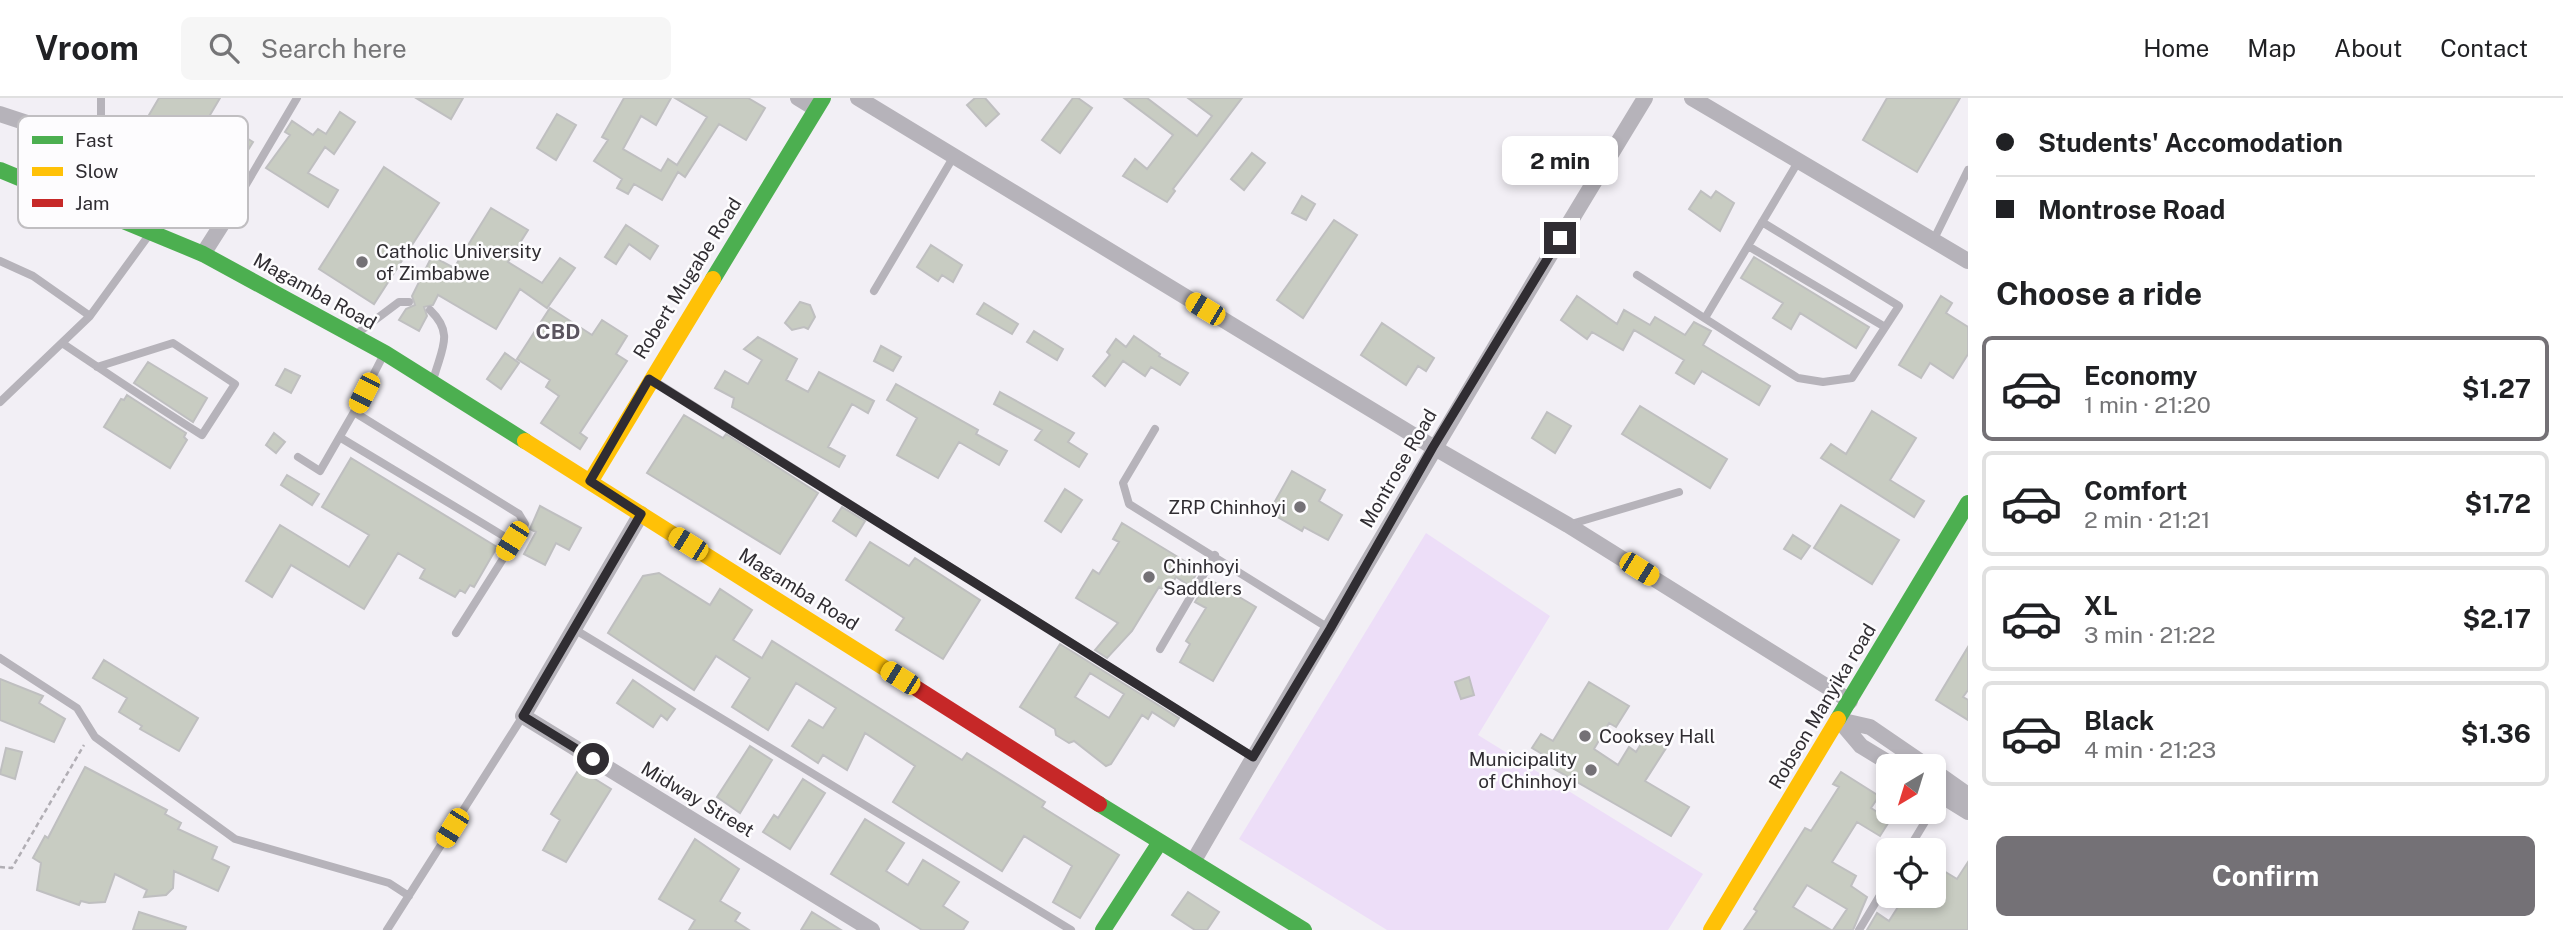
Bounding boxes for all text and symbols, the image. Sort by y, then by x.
search box [181,17,671,80]
text: Vroom [35,29,139,67]
icon: search [205,29,243,67]
text: Search here [261,33,407,64]
text: Home [2143,34,2209,62]
text: Map [2247,34,2296,62]
text: About [2334,34,2402,62]
text: Contact [2440,34,2528,62]
legend [18,116,248,228]
text: Students' Accomodation [2038,127,2343,158]
text: Fast [75,129,113,151]
callout: 2 min [1502,136,1618,186]
text: 2 min [1530,147,1590,174]
text: Slow [75,160,119,182]
text: Jam [75,192,109,214]
street label: Robert Mugabe Road [628,193,746,363]
text: Montrose Road [2038,194,2225,225]
route end [1544,222,1576,254]
place label: Catholic University of Zimbabwe [376,240,542,284]
street label: Magamba Road [250,248,380,334]
marker: Catholic University of Zimbabwe [354,254,370,270]
text: Choose a ride [1996,275,2202,312]
car [1182,289,1229,329]
district label: CBD [536,319,580,344]
icon: car [2000,357,2063,420]
text: Economy [2084,360,2197,391]
car [346,370,383,416]
text: $1.27 [2462,373,2531,404]
text: 1 min · 21:20 [2084,391,2211,418]
street label: Montrose Road [1355,405,1441,531]
icon: car [2000,472,2063,535]
text: Comfort [2084,475,2187,506]
text: $1.72 [2464,488,2531,519]
place label: ZRP Chinhoyi [1168,496,1286,518]
marker: ZRP Chinhoyi [1292,499,1308,515]
text: 2 min · 21:21 [2084,506,2210,533]
car [492,518,533,564]
car [665,524,712,564]
street label: Magamba Road [735,543,863,635]
car [1616,549,1663,589]
place label: Chinhoyi Saddlers [1163,555,1242,599]
marker: Chinhoyi Saddlers [1141,569,1157,585]
icon: car [2000,587,2063,650]
text: XL [2084,590,2118,621]
text: $2.17 [2462,603,2531,634]
street label: Robson Manyika road [1764,619,1880,793]
text: 3 min · 21:22 [2084,621,2216,648]
car [877,658,924,698]
icon: car [2000,702,2063,765]
text: Black [2084,705,2154,736]
text: $1.36 [2461,718,2531,749]
place label: Cooksey Hall [1599,725,1715,747]
marker: Cooksey Hall [1577,728,1593,744]
text: 4 min · 21:23 [2084,736,2216,763]
route start [577,743,609,775]
place label: Municipality of Chinhoyi [1469,748,1577,792]
north arrow [1876,754,1946,824]
map controls [1876,754,1946,908]
street label: Midway Street [638,757,758,841]
marker: Municipality of Chinhoyi [1583,762,1599,778]
car [432,805,473,851]
button: Confirm [1996,836,2535,916]
button: locate [1876,838,1946,908]

